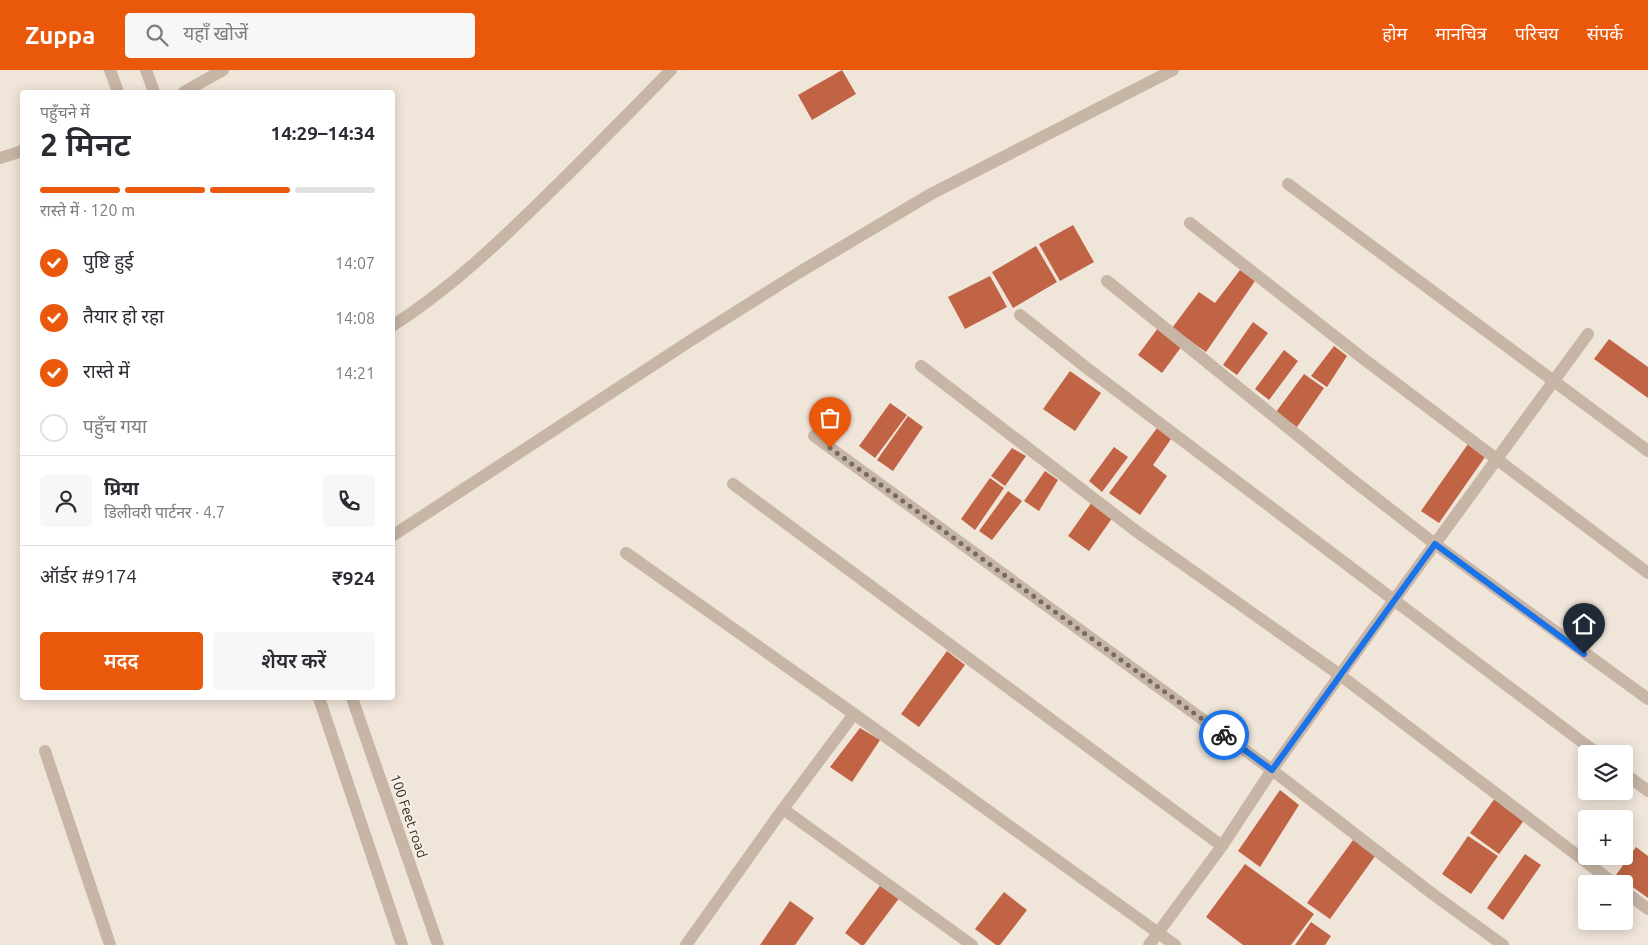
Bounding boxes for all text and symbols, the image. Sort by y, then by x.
search box [125,13,475,58]
icon: search [143,21,171,49]
text: Zuppa [25,22,95,49]
text: यहाँ खोजें [183,22,248,44]
text: होम [1382,23,1407,43]
text: मानचित्र [1435,23,1487,43]
text: परिचय [1515,23,1559,43]
text: संपर्क [1587,23,1623,43]
text: पहुँचने में [40,103,90,121]
text: 14:29–14:34 [270,122,375,144]
text: 2 मिनट [40,126,131,162]
text: रास्ते में · 120 m [40,201,135,219]
icon: check [40,249,68,277]
text: पुष्टि हुई [83,250,134,272]
text: 14:07 [335,254,375,272]
icon: check [40,304,68,332]
text: तैयार हो रहा [83,305,164,327]
text: 14:08 [335,309,375,327]
icon: check [40,359,68,387]
text: रास्ते में [83,360,130,382]
text: 14:21 [335,364,375,382]
pin [809,397,851,448]
icon: bag [816,404,844,432]
text: पहुँच गया [83,415,147,437]
button: person [40,475,92,527]
button: phone [323,475,375,527]
text: प्रिया [104,477,139,499]
text: डिलीवरी पार्टनर · 4.7 [104,503,225,521]
text: ऑर्डर #9174 [40,565,137,587]
text: ₹924 [332,567,375,589]
pin [1563,603,1605,654]
icon: home [1570,610,1598,638]
button: मदद [40,632,203,690]
button: शेयर करें [213,632,375,690]
courier [1199,710,1249,760]
icon: bike [1210,721,1238,749]
map controls [1578,745,1633,930]
button: layers [1578,745,1633,800]
street label: 100 Feet road [387,772,431,860]
button: + [1578,810,1633,865]
button: − [1578,875,1633,930]

